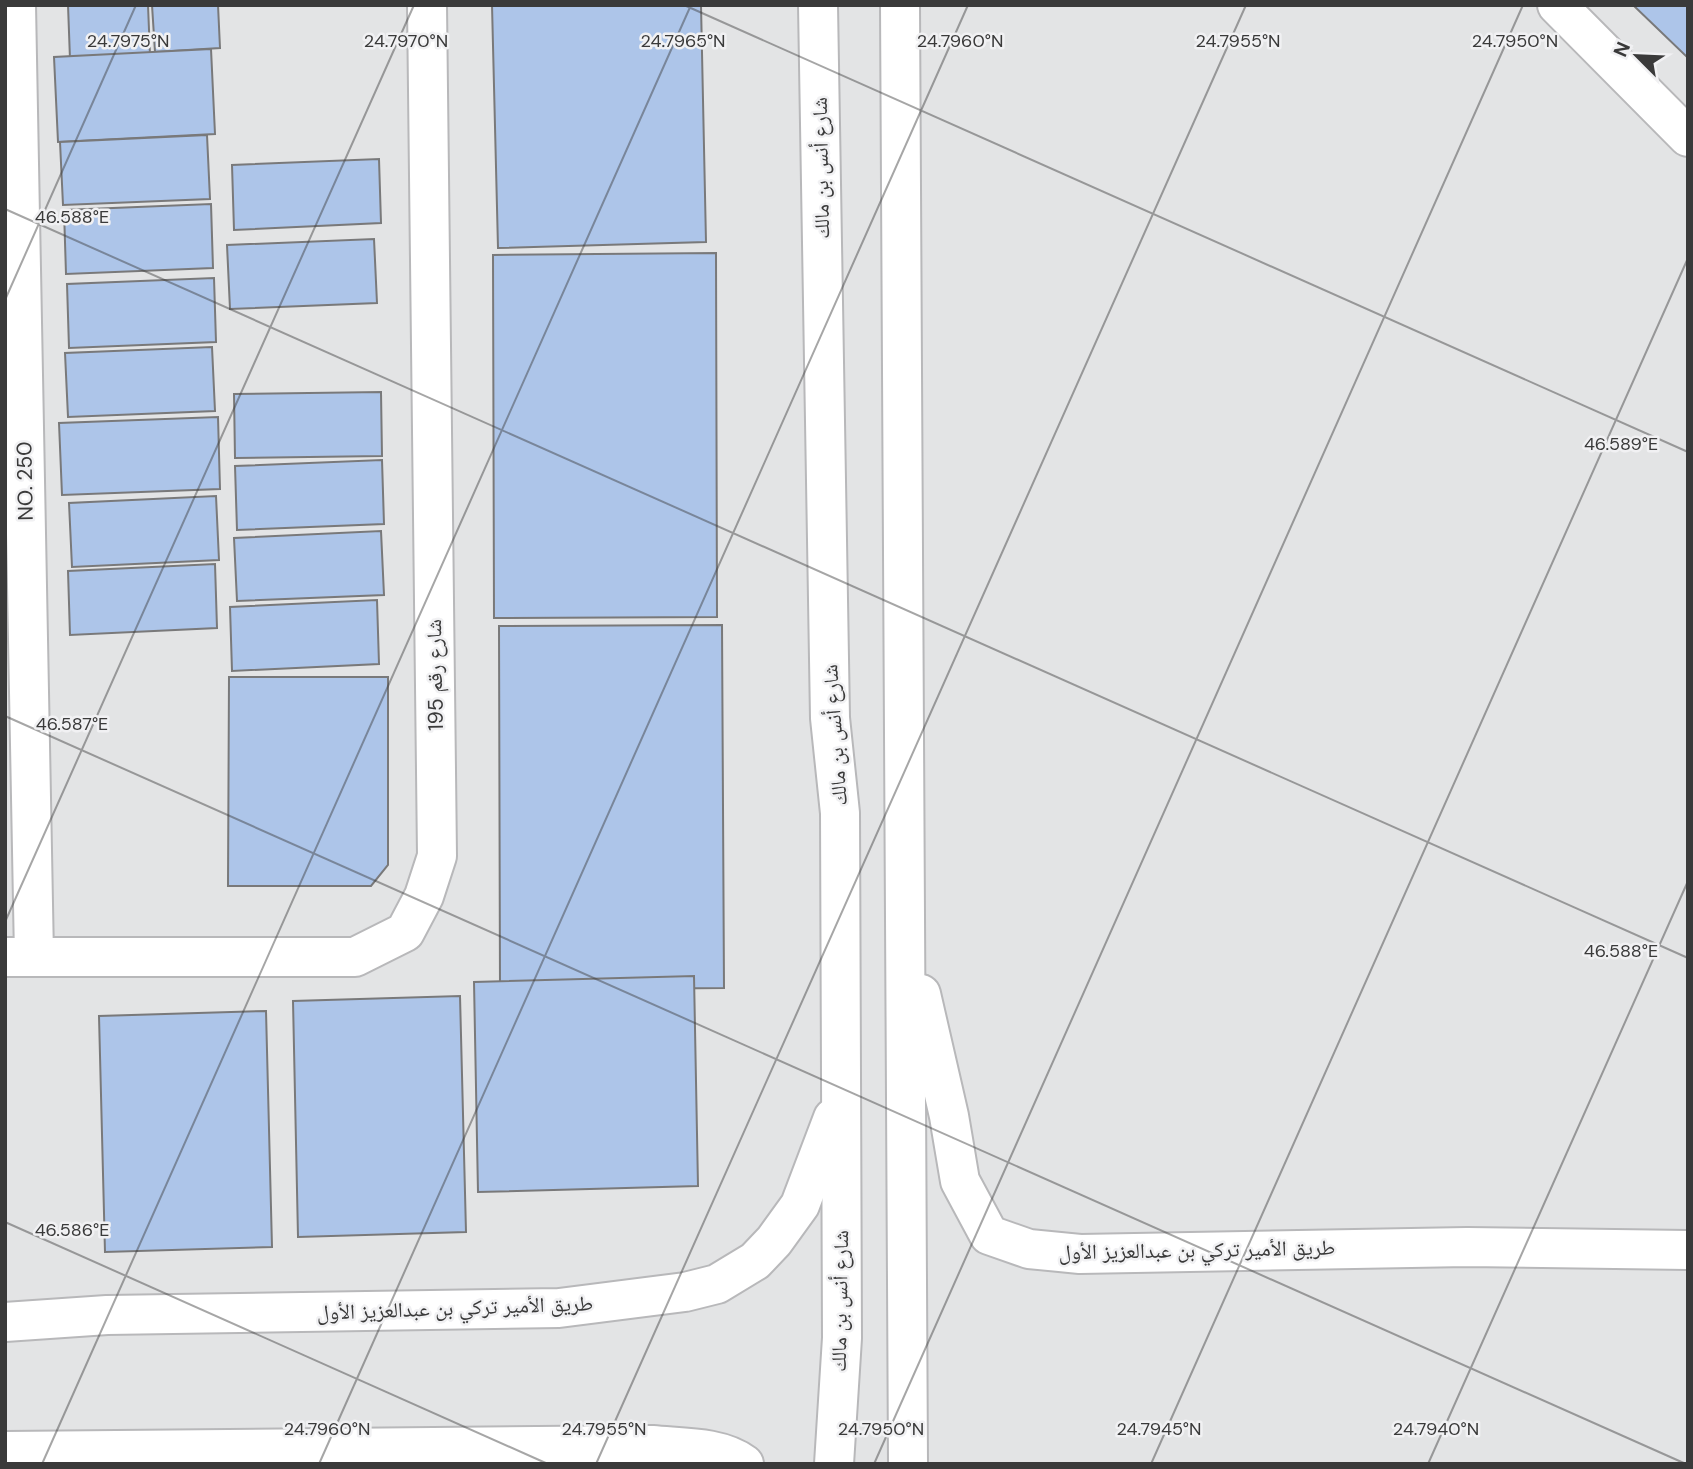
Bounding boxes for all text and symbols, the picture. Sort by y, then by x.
north arrow [1602,21,1672,91]
text: 24.7975°N [87,29,169,53]
text: 24.7970°N [364,29,448,53]
text: 24.7965°N [641,29,726,53]
text: 24.7960°N [917,29,1003,53]
text: 24.7955°N [1195,29,1281,53]
text: 24.7950°N [1472,29,1558,53]
text: N [1608,38,1636,61]
street label: شارع أنس بن مالك [806,97,836,239]
text: 46.588°E [35,205,109,229]
text: 46.589°E [1584,432,1658,456]
street label: NO. 250 [10,441,40,521]
street label: شارع رقم 195 [420,619,450,731]
street label: شارع أنس بن مالك [816,663,854,807]
text: 46.587°E [36,712,108,736]
text: 46.588°E [1584,939,1658,963]
text: 46.586°E [35,1218,109,1242]
street label: شارع أنس بن مالك [825,1230,855,1372]
street label: طريق الأمير تركي بن عبدالعزيز الأول [1058,1234,1336,1269]
street label: طريق الأمير تركي بن عبدالعزيز الأول [316,1289,594,1329]
text: 24.7960°N [284,1417,370,1441]
text: 24.7955°N [561,1417,647,1441]
text: 24.7950°N [838,1417,924,1441]
text: 24.7945°N [1117,1417,1201,1441]
text: 24.7940°N [1393,1417,1479,1441]

